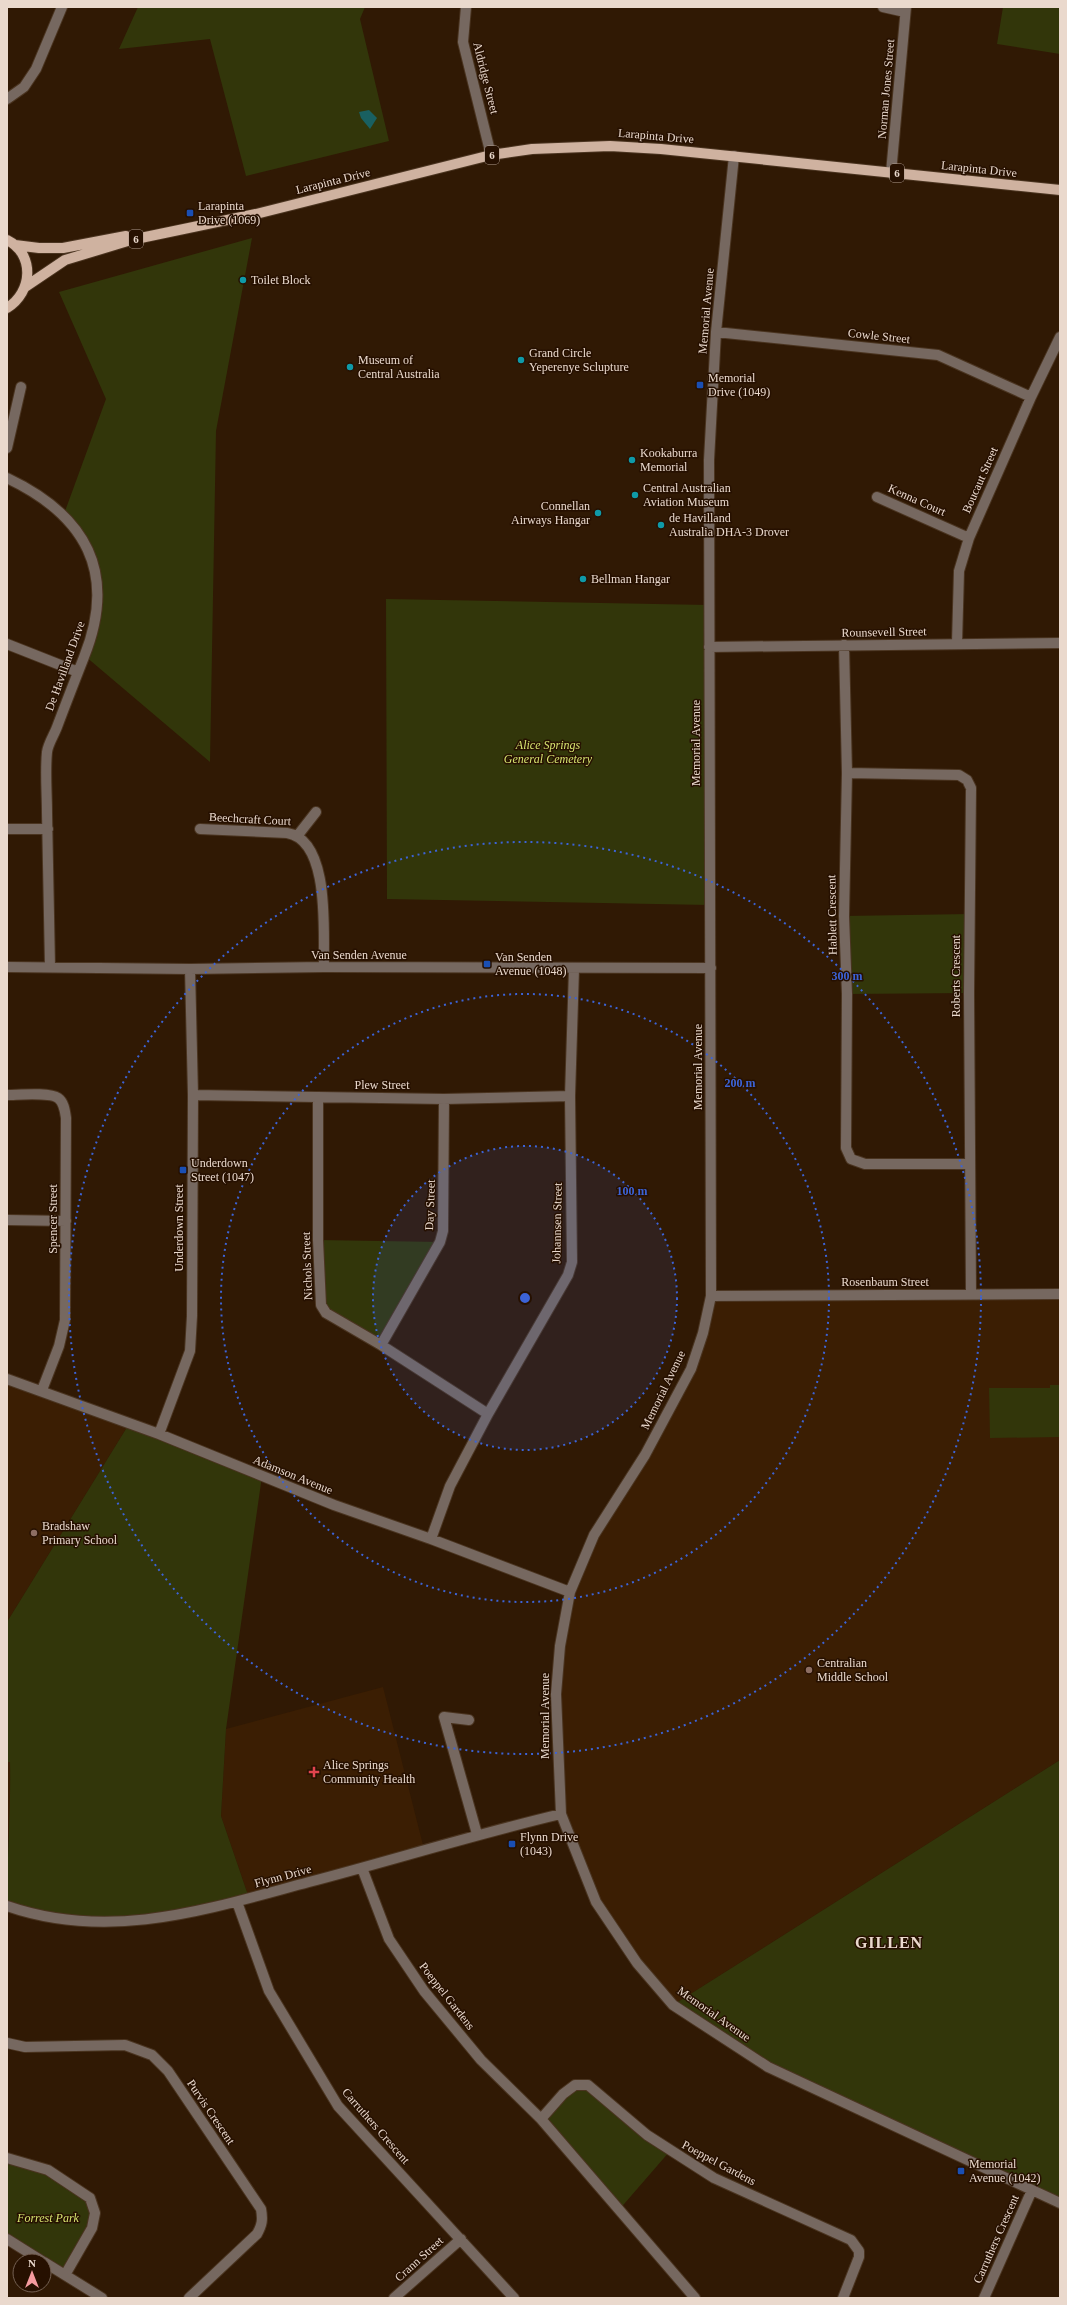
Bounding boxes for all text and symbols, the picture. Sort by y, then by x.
street label: Norman Jones Street [875,38,897,139]
street label: Aldridge Street [470,41,502,116]
street label: Larapinta Drive [617,126,695,146]
road number: 6 [485,146,499,164]
street label: Larapinta Drive [940,158,1018,180]
road number: 6 [890,164,904,182]
street label: Larapinta Drive [294,165,372,197]
place label: Larapinta Drive (1069) [198,199,260,227]
marker: Larapinta Drive (1069) [185,208,195,218]
road number: 6 [129,230,143,248]
street label: Memorial Avenue [695,268,717,354]
place label: Toilet Block [251,273,310,287]
marker: Toilet Block [238,275,248,285]
street label: Cowle Street [847,326,911,346]
place label: Grand Circle Yeperenye Sclupture [529,346,629,374]
place label: Museum of Central Australia [358,353,440,381]
marker: Grand Circle Yeperenye Sclupture [516,355,526,365]
marker: Museum of Central Australia [345,362,355,372]
place label: Memorial Drive (1049) [708,371,770,399]
marker: Memorial Drive (1049) [695,380,705,390]
street label: Boucaut Street [959,444,1001,515]
place label: Kookaburra Memorial [640,446,698,474]
marker: Kookaburra Memorial [627,455,637,465]
place label: Central Australian Aviation Museum [643,481,731,509]
street label: Kenna Court [886,481,949,519]
marker: Central Australian Aviation Museum [630,490,640,500]
place label: Connellan Airways Hangar [511,499,590,527]
marker: Connellan Airways Hangar [593,508,603,518]
place label: de Havilland Australia DHA-3 Drover [669,511,789,539]
marker: de Havilland Australia DHA-3 Drover [656,520,666,530]
place label: Bellman Hangar [591,572,670,586]
marker: Bellman Hangar [578,574,588,584]
street label: De Havilland Drive [42,619,88,713]
street label: Rounsevell Street [841,624,927,640]
street label: Memorial Avenue [689,700,703,786]
park label: Alice Springs General Cemetery [504,738,593,766]
street label: Beechcraft Court [209,810,292,828]
street label: Hablett Crescent [824,874,840,955]
street label: Roberts Crescent [949,934,963,1017]
street label: Van Senden Avenue [311,948,407,962]
place label: Van Senden Avenue (1048) [495,950,566,978]
marker: Van Senden Avenue (1048) [482,959,492,969]
text: 300 m [832,969,863,983]
street label: Memorial Avenue [691,1024,705,1110]
text: 200 m [725,1076,756,1090]
street label: Plew Street [355,1078,410,1092]
place label: Underdown Street (1047) [191,1156,254,1184]
marker: Underdown Street (1047) [178,1165,188,1175]
street label: Day Street [422,1179,438,1231]
street label: Johannsen Street [549,1182,565,1264]
street label: Spencer Street [46,1184,60,1254]
street label: Underdown Street [172,1184,186,1272]
text: 100 m [617,1184,648,1198]
street label: Nichols Street [299,1231,315,1300]
street label: Rosenbaum Street [841,1275,929,1289]
centre of rings [518,1291,532,1305]
street label: Memorial Avenue [638,1348,688,1432]
street label: Adamson Avenue [251,1453,335,1497]
place label: Bradshaw Primary School [42,1519,118,1547]
marker: Bradshaw Primary School [29,1528,39,1538]
place label: Centralian Middle School [817,1656,889,1684]
marker: Centralian Middle School [804,1665,814,1675]
street label: Memorial Avenue [538,1673,552,1759]
place label: Alice Springs Community Health [323,1758,415,1786]
marker: Alice Springs Community Health [308,1766,320,1778]
place label: Flynn Drive (1043) [520,1830,578,1858]
marker: Flynn Drive (1043) [507,1839,517,1849]
street label: Flynn Drive [253,1862,313,1890]
district label: GILLEN [855,1934,923,1951]
street label: Poeppel Gardens [416,1960,478,2033]
street label: Memorial Avenue [675,1984,753,2044]
street label: Purvis Crescent [184,2077,238,2148]
street label: Carruthers Crescent [339,2085,413,2167]
street label: Poeppel Gardens [680,2138,759,2188]
place label: Memorial Avenue (1042) [969,2157,1040,2185]
marker: Memorial Avenue (1042) [956,2166,966,2176]
street label: Carruthers Crescent [970,2192,1022,2286]
park label: Forrest Park [16,2211,80,2225]
street label: Crann Street [392,2233,447,2284]
north arrow [12,2253,52,2293]
text: N [28,2257,36,2269]

